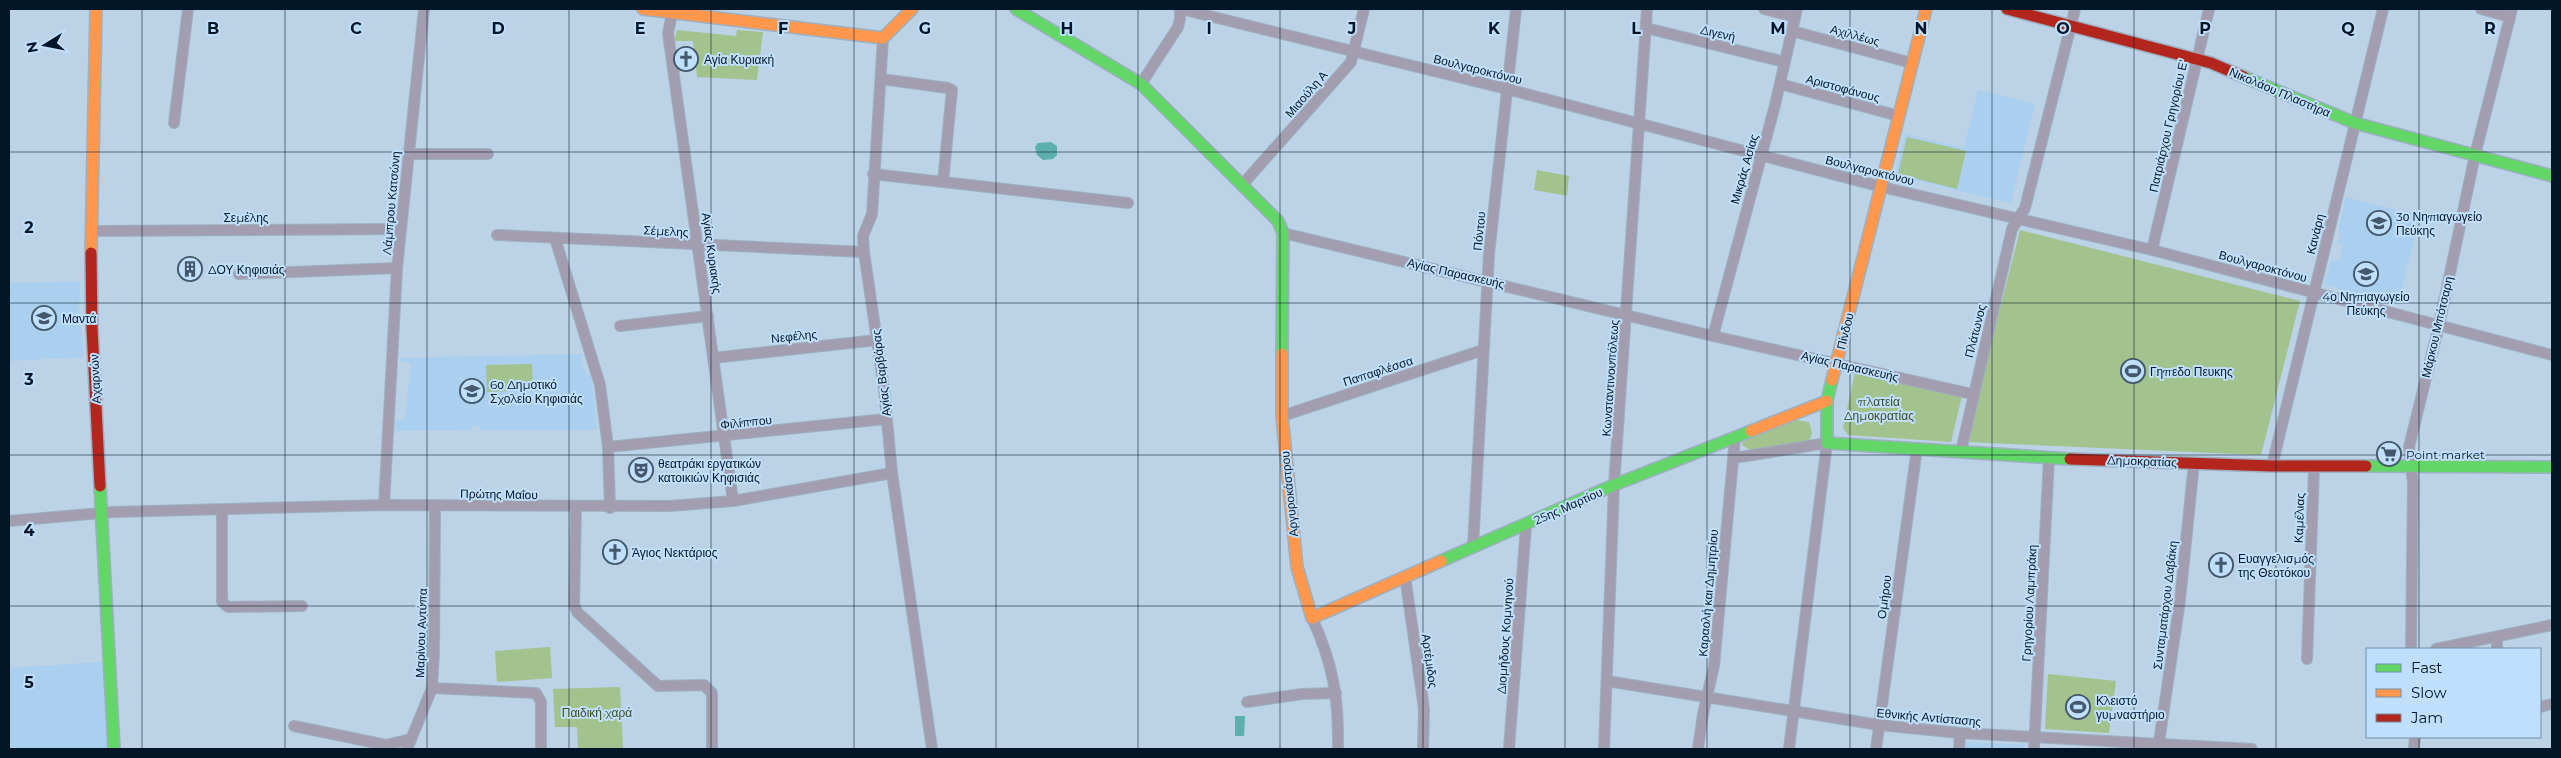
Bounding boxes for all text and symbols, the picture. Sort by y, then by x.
text: B [207,19,219,38]
text: C [350,19,362,38]
text: D [491,19,505,38]
text: E [635,19,645,38]
text: F [778,19,788,38]
text: G [919,19,931,38]
text: H [1061,19,1073,38]
text: I [1206,19,1212,38]
text: J [1347,19,1356,38]
text: K [1488,19,1501,38]
text: L [1631,19,1641,38]
text: M [1770,19,1786,38]
text: N [1915,19,1927,38]
text: O [2056,19,2070,38]
text: P [2199,19,2211,38]
text: Q [2341,19,2355,38]
text: R [2484,19,2496,38]
north arrow [20,20,70,70]
street label: Αχιλλέως [1829,21,1882,49]
street label: Διγενή [1699,22,1737,44]
text: N [22,40,42,54]
church icon: Αγία Κυριακή [673,46,699,72]
street label: Βουλγαροκτόνου [1432,51,1524,87]
place label: Αγία Κυριακή [704,52,774,67]
street label: Πατριάρχου Γρηγορίου Ε' [2145,58,2191,194]
street label: Νικολάου Πλαστήρα [2227,64,2333,120]
street label: Μιαούλη Α [1282,68,1330,120]
street label: Αριστοφάνους [1804,71,1882,105]
street label: Μικράς Ασίας [1727,132,1761,206]
street label: Λάμπρου Κατσώνη [379,150,403,256]
street label: Βουλγαροκτόνου [1824,152,1916,188]
place label: 3ο Νηπιαγωγείο Πεύκης [2396,209,2483,238]
street label: Σεμέλης [223,210,269,225]
school or university icon: 3ο Νηπιαγωγείο Πεύκης [2366,210,2392,236]
street label: Αγίας Κυριακής [699,211,725,295]
street label: Πόντου [1469,211,1489,251]
street label: Κανάρη [2303,212,2327,256]
text: 2 [24,218,34,237]
street label: Σέμελης [643,222,689,240]
street label: Βουλγαροκτόνου [2217,247,2309,285]
street label: Αγίας Παρασκευής [1406,255,1506,292]
building icon: ΔΟΥ Κηφισιάς [177,256,203,282]
school or university icon: 4ο Νηπιαγωγείο Πεύκης [2353,261,2379,287]
place label: ΔΟΥ Κηφισιάς [208,262,285,277]
street label: Μάρκου Μπότσαρη [2418,275,2456,379]
place label: 4ο Νηπιαγωγείο Πεύκης [2322,289,2410,318]
street label: Πλάτωνος [1961,303,1989,359]
school or university icon: Μαντά [31,305,57,331]
place label: Μαντά [62,311,97,326]
street label: Πίνδου [1833,311,1857,351]
street label: Κωνσταντινουπόλεως [1598,319,1622,437]
street label: Νεφέλης [770,326,818,346]
street label: Αγίας Βαρβάρας [868,328,894,417]
street label: Αγίας Παρασκευής [1800,348,1900,385]
street label: Παπαφλέσσα [1341,353,1415,389]
street label: Αχαρνών [86,354,104,404]
sports icon: Γηπεδο Πευκης [2120,358,2146,384]
place label: Γηπεδο Πευκης [2150,364,2233,379]
text: 3 [23,370,34,389]
place label: 6ο Δημοτικό Σχολείο Κηφισιάς [490,377,583,406]
school or university icon: 6ο Δημοτικό Σχολείο Κηφισιάς [459,378,485,404]
park label: πλατεία Δημοκρατίας [1844,394,1914,423]
street label: Φιλίππου [719,412,773,432]
supermarket icon: Point market [2376,441,2402,467]
place label: Point market [2406,447,2485,462]
street label: Αργυροκάστρου [1277,450,1301,538]
street label: Δημοκρατίας [2107,452,2177,470]
place label: θεατράκι εργατικών κατοικιών Κηφισιάς [658,456,761,485]
theatre icon: θεατράκι εργατικών κατοικιών Κηφισιάς [628,457,654,483]
street label: 25ης Μαρτίου [1531,484,1605,528]
street label: Πρώτης Μαΐου [460,486,538,502]
street label: Καμέλιας [2291,492,2307,543]
text: 4 [23,521,35,540]
street label: Καραολή και Δημητρίου [1695,529,1721,657]
church icon: Άγιος Νεκτάριος [602,539,628,565]
street label: Συνταματάρχου Δαβάκη [2150,540,2180,670]
street label: Γρηγορίου Λαμπράκη [2018,544,2040,662]
place label: Άγιος Νεκτάριος [632,545,718,560]
place label: Ευαγγελισμός της Θεοτόκου [2238,551,2314,580]
church icon: Ευαγγελισμός της Θεοτόκου [2208,552,2234,578]
street label: Ομήρου [1873,574,1895,620]
street label: Διομήδους Κομνηνού [1493,578,1517,694]
street label: Μαρίνου Αντύπα [412,588,430,678]
street label: Αρτέμιδος [1419,633,1441,689]
legend [2366,648,2541,738]
text: Fast [2411,658,2442,677]
text: 5 [24,673,34,692]
text: Slow [2411,683,2447,702]
place label: Κλειστό γυμναστήριο [2096,693,2165,722]
sports icon: Κλειστό γυμναστήριο [2065,694,2091,720]
park label: Παιδική χαρά [562,705,632,720]
street label: Εθνικής Αντίστασης [1876,705,1982,729]
text: Jam [2410,708,2443,727]

